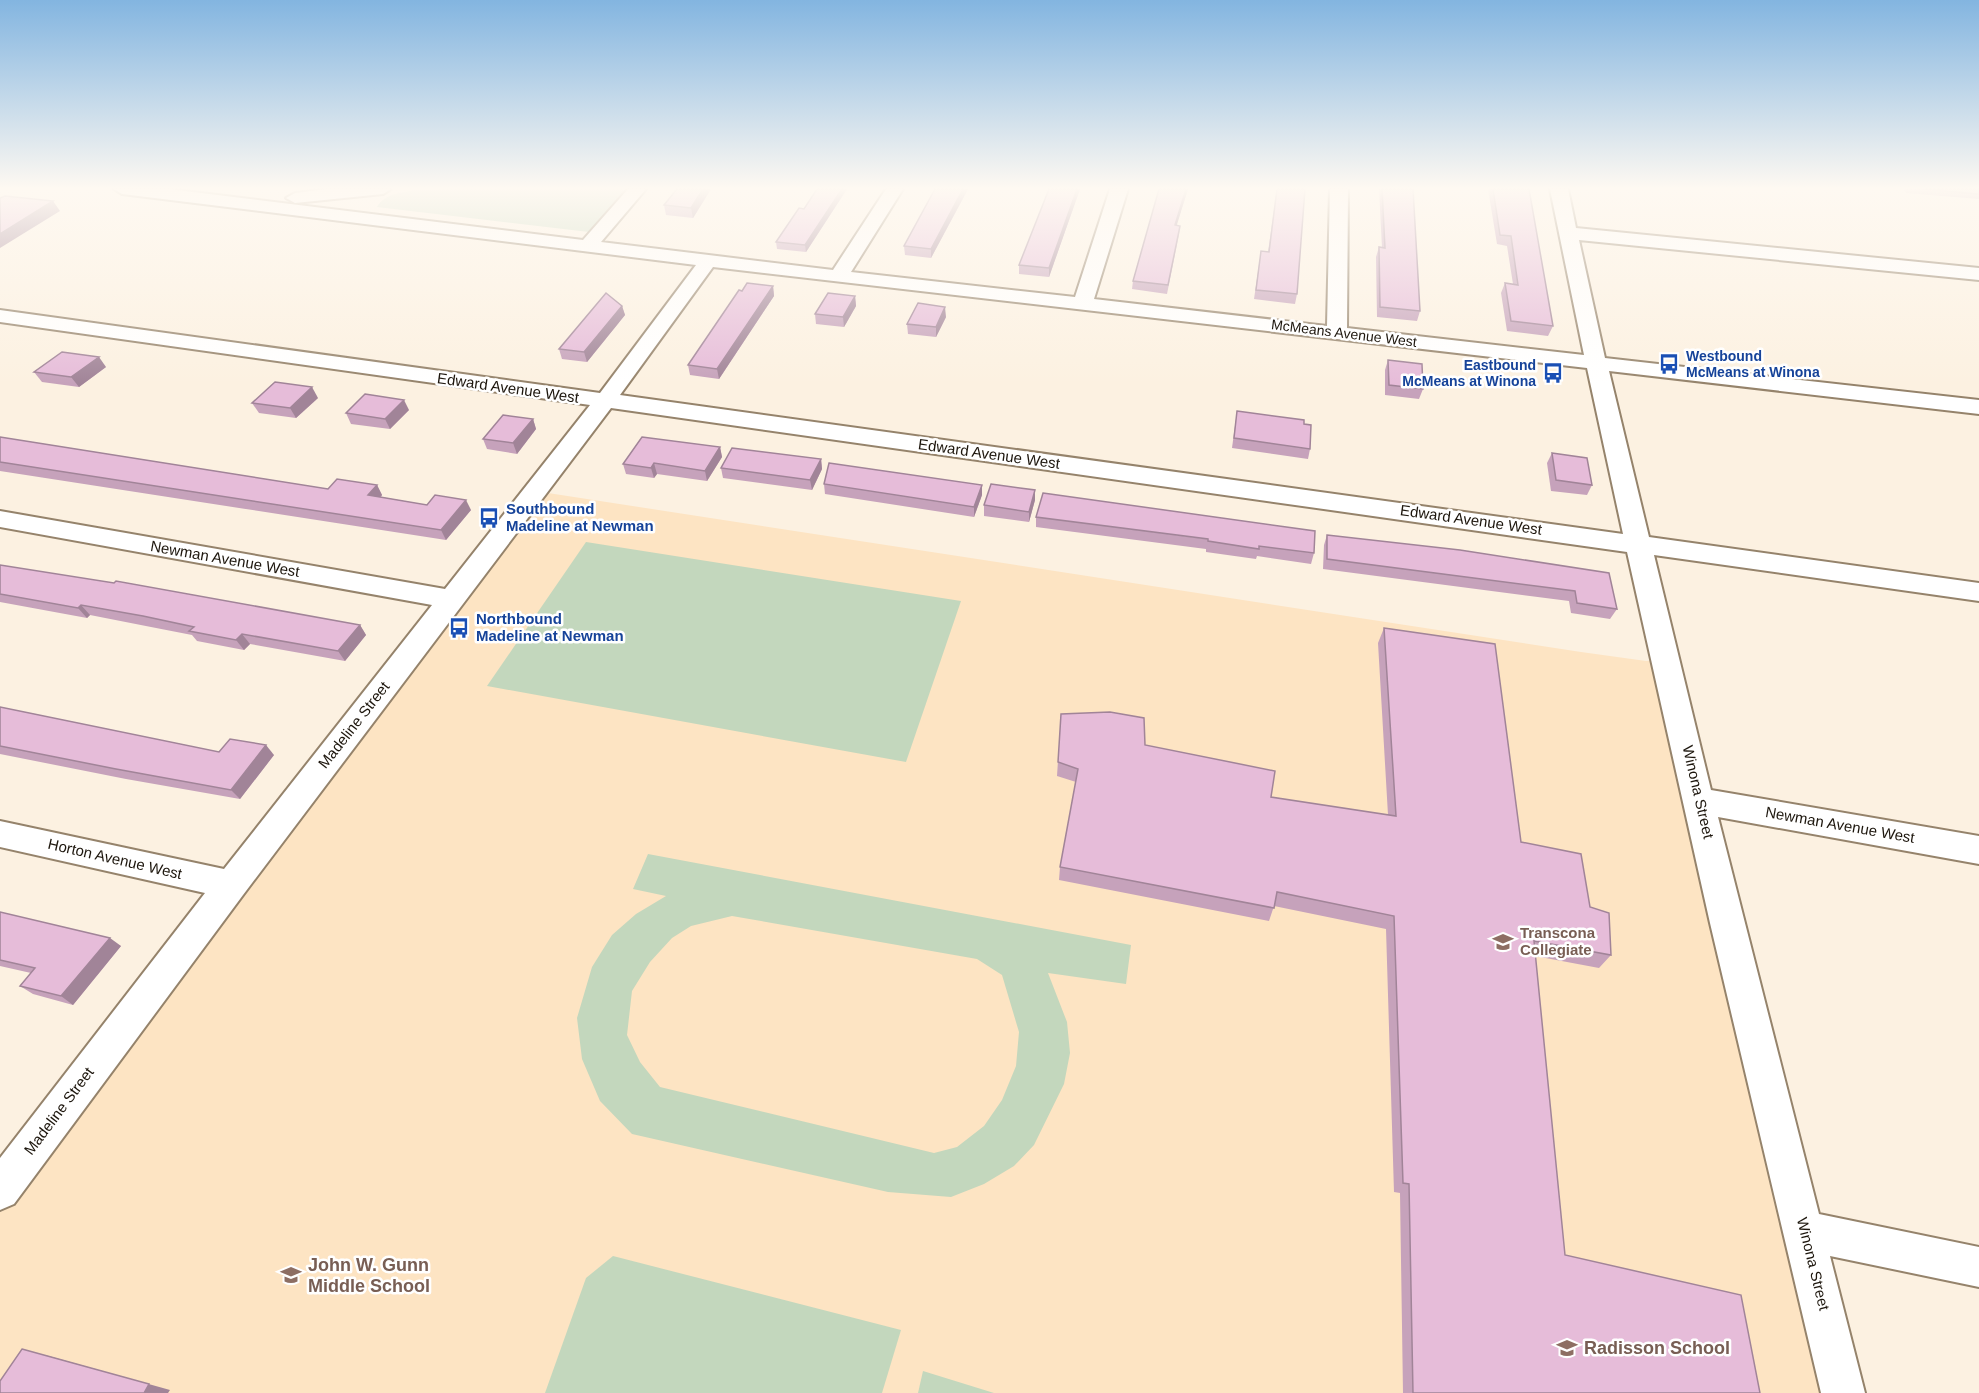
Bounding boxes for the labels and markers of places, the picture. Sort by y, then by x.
place label: Westbound McMeans at Winona [1686,348,1820,380]
bus stop icon: Westbound McMeans at Winona [1657,352,1681,376]
place label: Eastbound McMeans at Winona [1402,357,1536,389]
bus stop icon: Eastbound McMeans at Winona [1541,361,1565,385]
place label: Southbound Madeline at Newman [506,500,654,534]
bus stop icon: Southbound Madeline at Newman [477,506,501,530]
place label: Northbound Madeline at Newman [476,610,624,644]
bus stop icon: Northbound Madeline at Newman [447,616,471,640]
place label: Transcona Collegiate [1520,924,1596,958]
school or university icon: Transcona Collegiate [1491,930,1515,954]
place label: John W. Gunn Middle School [308,1255,430,1296]
school or university icon: John W. Gunn Middle School [279,1263,303,1287]
school or university icon: Radisson School [1555,1336,1579,1360]
place label: Radisson School [1584,1338,1730,1358]

